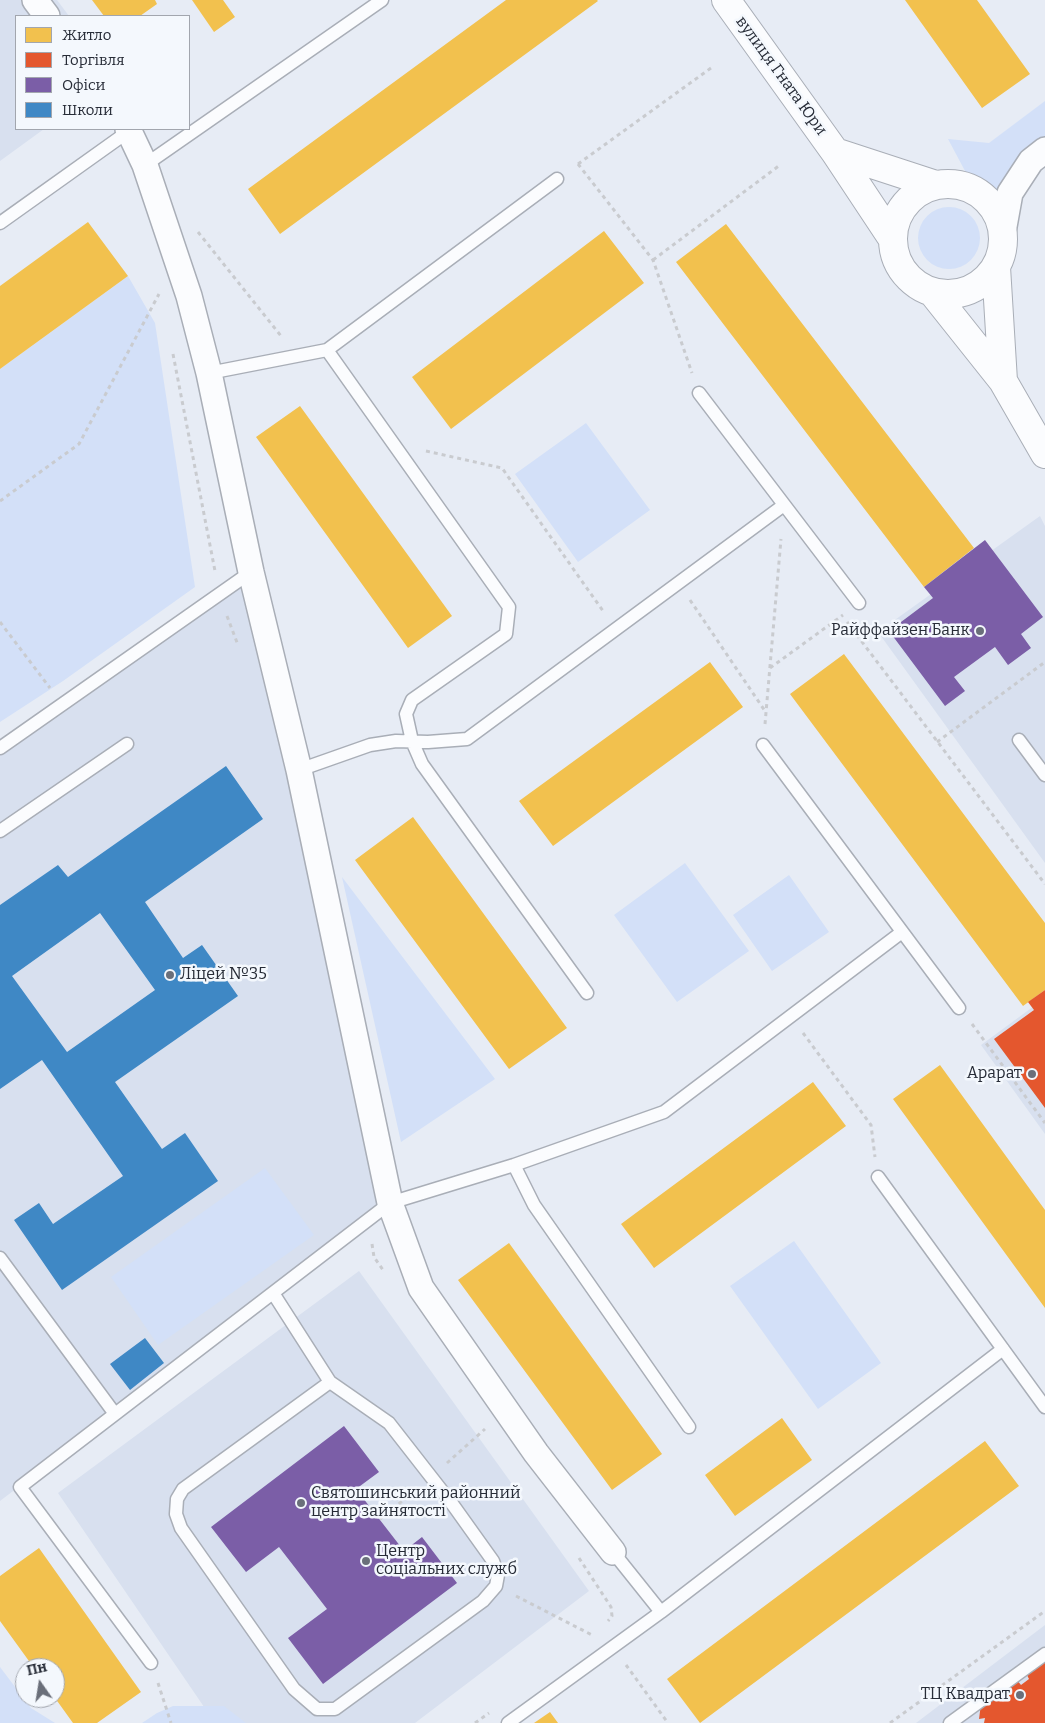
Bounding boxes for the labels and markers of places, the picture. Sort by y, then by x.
place label: Райффайзен Банк [831,621,970,641]
marker: Райффайзен Банк [974,625,986,637]
place label: Ліцей №35 [180,965,267,985]
marker: Ліцей №35 [164,969,176,981]
place label: Арарат [967,1064,1022,1084]
marker: Арарат [1026,1068,1038,1080]
place label: Святошинський районний центр зайнятості [311,1484,521,1522]
marker: Святошинський районний центр зайнятості [295,1497,307,1509]
place label: Центр соціальних служб [376,1542,517,1580]
marker: Центр соціальних служб [360,1555,372,1567]
place label: ТЦ Квадрат [921,1685,1010,1705]
marker: ТЦ Квадрат [1014,1689,1026,1701]

